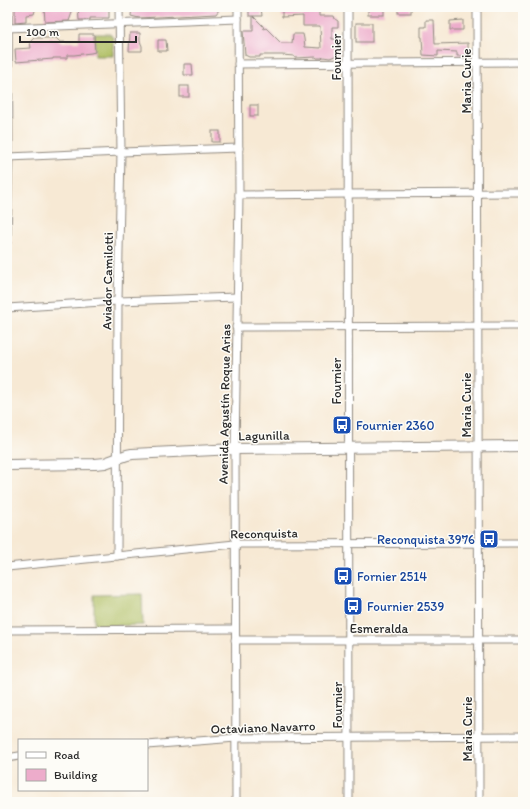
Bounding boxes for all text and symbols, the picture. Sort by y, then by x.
scale bar [20,18,136,44]
text: 100 m [26,25,59,39]
street label: Fournier [329,33,344,80]
street label: Maria Curie [459,48,474,114]
street label: Aviador Camilotti [99,232,116,330]
street label: Avenida Agustín Roque Arias [216,324,233,484]
street label: Fournier [329,357,344,404]
street label: Maria Curie [459,372,474,438]
bus stop icon: Fournier 2360 [331,414,353,436]
place label: Fournier 2360 [356,418,435,433]
street label: Lagunilla [238,428,290,443]
street label: Reconquista [230,525,299,542]
bus stop icon: Reconquista 3976 [478,528,500,550]
place label: Reconquista 3976 [377,532,475,547]
bus stop icon: Fornier 2514 [332,565,354,587]
place label: Fornier 2514 [357,569,427,584]
bus stop icon: Fournier 2539 [342,595,364,617]
place label: Fournier 2539 [367,599,444,614]
street label: Esmeralda [350,621,409,636]
street label: Fournier [330,681,345,728]
street label: Maria Curie [460,696,475,762]
street label: Octaviano Navarro [210,718,316,737]
legend [18,739,148,791]
text: Road [54,748,80,762]
text: Building [54,768,98,782]

